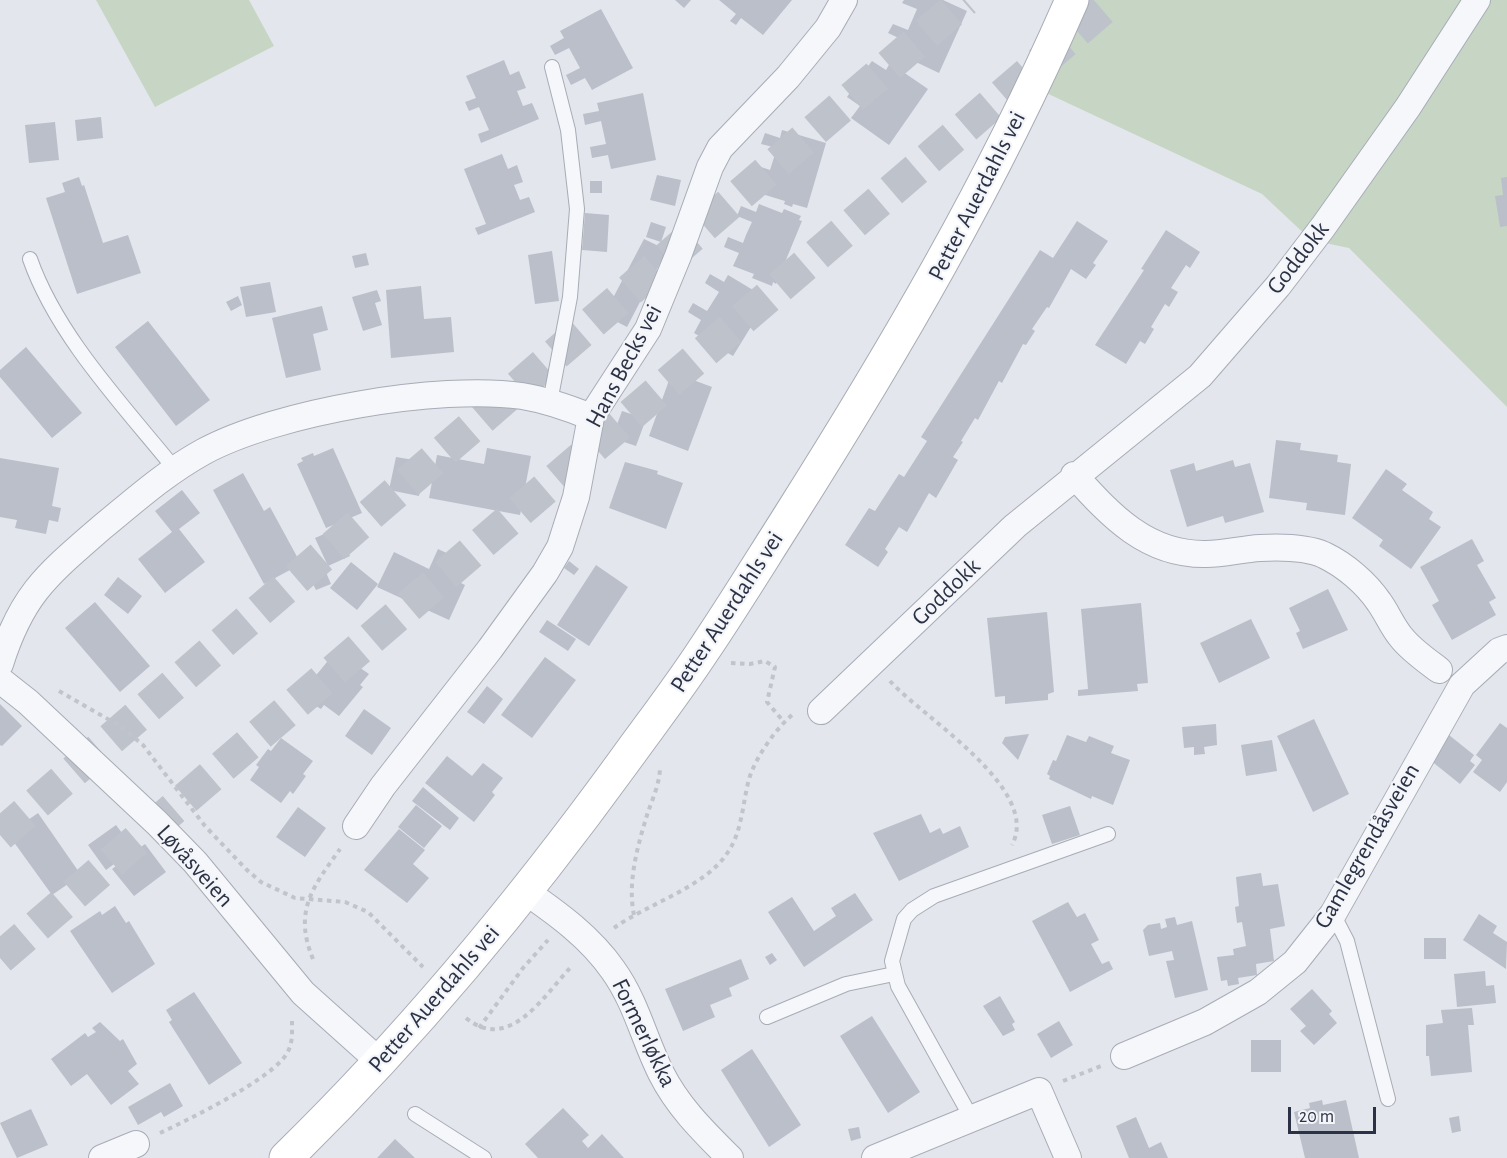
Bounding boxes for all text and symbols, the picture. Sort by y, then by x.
street label: Petter Auerdahls vei [922,107,1032,285]
street label: Goddokk [1261,216,1335,300]
street label: Hans Becks vei [579,299,669,433]
street label: Petter Auerdahls vei [664,526,790,698]
street label: Goddokk [906,552,986,632]
street label: Gamlegrendåsveien [1308,758,1426,934]
street label: Løvåsveien [151,819,239,913]
street label: Petter Auerdahls vei [362,919,506,1079]
street label: Formerløkka [605,974,683,1092]
scale bar [1291,1095,1380,1133]
text: 20 m [1299,1108,1334,1126]

